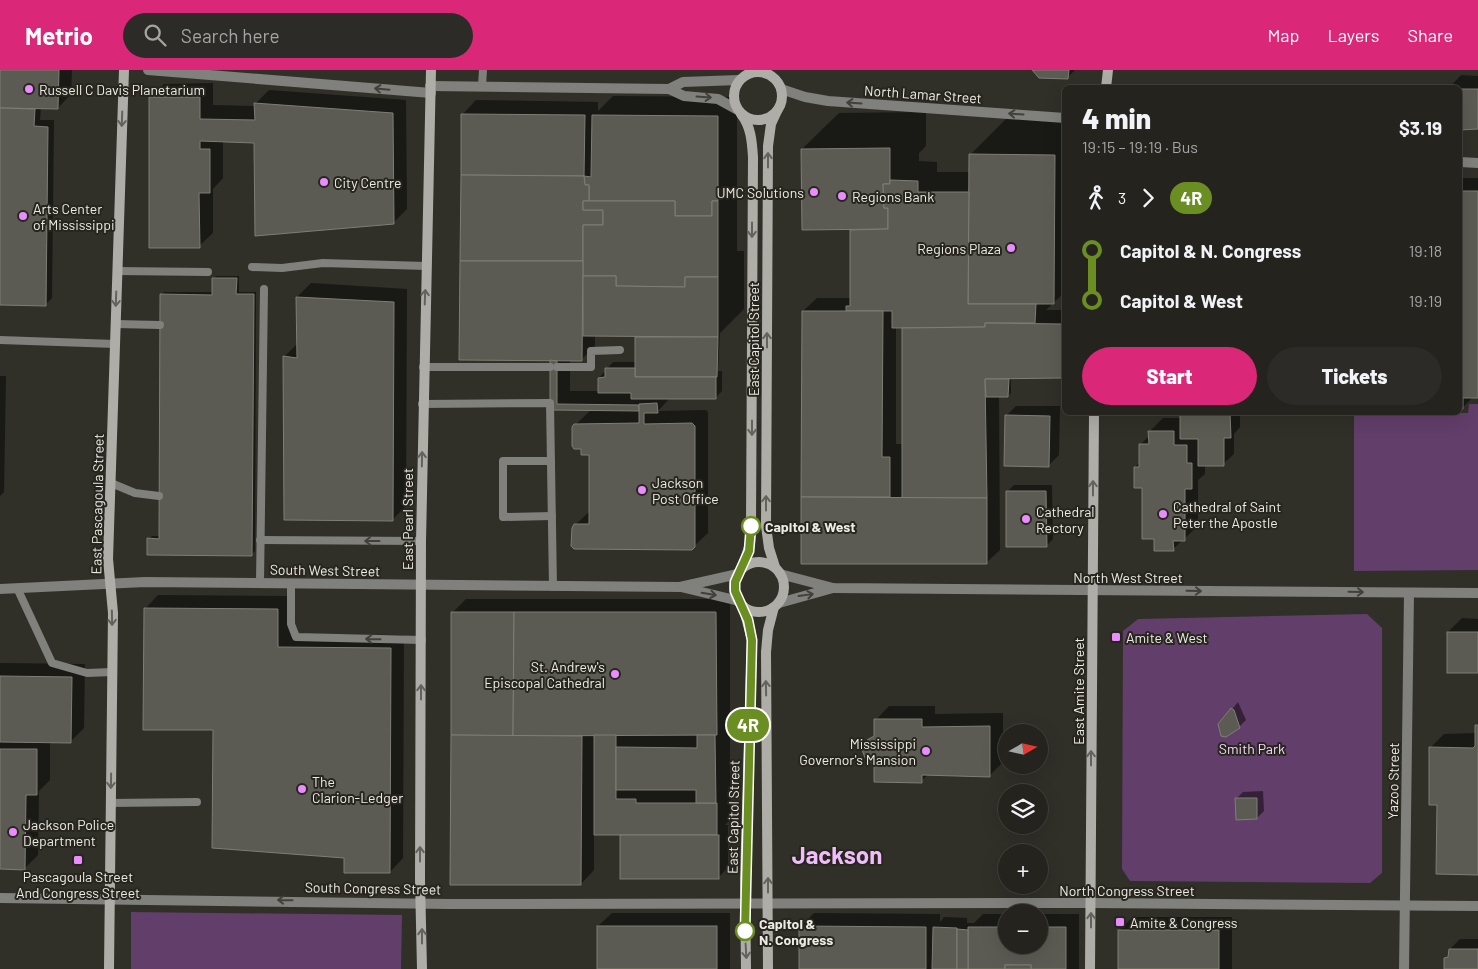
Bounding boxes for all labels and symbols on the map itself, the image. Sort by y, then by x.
place label: Russell C Davis Planetarium [39,81,205,98]
street label: North Lamar Street [864,81,982,107]
marker: Russell C Davis Planetarium [23,83,35,95]
one-way arrow [374,84,390,94]
one-way arrow [696,93,712,102]
one-way arrow [847,98,863,108]
one-way arrow [117,110,127,126]
one-way arrow [1009,110,1025,119]
one-way arrow [763,152,773,168]
place label: City Centre [334,174,402,191]
marker: City Centre [318,176,330,188]
place label: UMC Solutions [717,184,804,201]
marker: UMC Solutions [808,186,820,198]
place label: Regions Bank [852,188,934,205]
marker: Regions Bank [836,190,848,202]
place label: Arts Center of Mississippi [33,200,115,233]
marker: Arts Center of Mississippi [17,210,29,222]
one-way arrow [747,222,757,238]
place label: Regions Plaza [917,240,1001,257]
marker: Regions Plaza [1005,242,1017,254]
street label: East Capitol Street [745,282,762,396]
one-way arrow [420,289,429,305]
one-way arrow [112,290,121,306]
one-way arrow [762,332,772,348]
one-way arrow [747,420,757,436]
street label: East Pascagoula Street [87,433,107,575]
one-way arrow [417,452,426,468]
street label: East Pearl Street [399,468,416,570]
place label: Jackson Post Office [652,474,719,507]
one-way arrow [1088,481,1098,497]
marker: Jackson Post Office [636,484,648,496]
one-way arrow [761,495,771,511]
place label: Cathedral of Saint Peter the Apostle [1173,498,1281,531]
place label: Cathedral Rectory [1036,503,1095,536]
marker: Cathedral of Saint Peter the Apostle [1157,508,1169,520]
marker: Cathedral Rectory [1020,513,1032,525]
marker: Capitol & West [741,516,761,536]
place label: Capitol & West [765,518,856,535]
one-way arrow [364,536,380,546]
street label: South West Street [270,561,380,579]
street label: North West Street [1073,569,1183,586]
one-way arrow [1185,586,1201,596]
one-way arrow [1348,587,1364,597]
one-way arrow [701,590,717,600]
one-way arrow [798,590,814,600]
one-way arrow [107,610,117,626]
place label: Amite & West [1126,629,1208,646]
marker: Amite & West [1110,631,1122,643]
one-way arrow [365,634,381,643]
street label: East Amite Street [1070,637,1087,745]
place label: St. Andrew's Episcopal Cathedral [484,658,605,691]
marker: St. Andrew's Episcopal Cathedral [609,668,621,680]
one-way arrow [762,680,771,696]
one-way arrow [416,684,426,700]
line badge: 4R [726,709,770,741]
north arrow [998,724,1048,774]
place label: Mississippi Governor's Mansion [799,735,916,768]
park label: Smith Park [1219,740,1285,757]
street label: Yazoo Street [1384,742,1402,820]
marker: Mississippi Governor's Mansion [920,745,932,757]
one-way arrow [1087,750,1096,766]
street label: East Capitol Street [724,760,742,874]
one-way arrow [106,772,116,789]
place label: The Clarion-Ledger [312,773,403,806]
marker: The Clarion-Ledger [296,783,308,795]
place label: Jackson Police Department [23,816,114,849]
marker: Jackson Police Department [7,826,19,838]
district label: Jackson [792,840,882,869]
one-way arrow [415,847,425,863]
marker: Pascagoula Street And Congress Street [72,854,84,866]
place label: Pascagoula Street And Congress Street [16,868,140,901]
street label: South Congress Street [305,878,441,898]
one-way arrow [763,878,773,894]
street label: North Congress Street [1059,882,1195,899]
one-way arrow [277,896,293,905]
one-way arrow [1086,913,1096,929]
place label: Amite & Congress [1130,914,1238,931]
place label: Capitol & N. Congress [759,915,833,948]
marker: Amite & Congress [1114,916,1126,928]
marker: Capitol & N. Congress [735,921,755,941]
one-way arrow [417,928,427,944]
one-way arrow [741,942,750,958]

